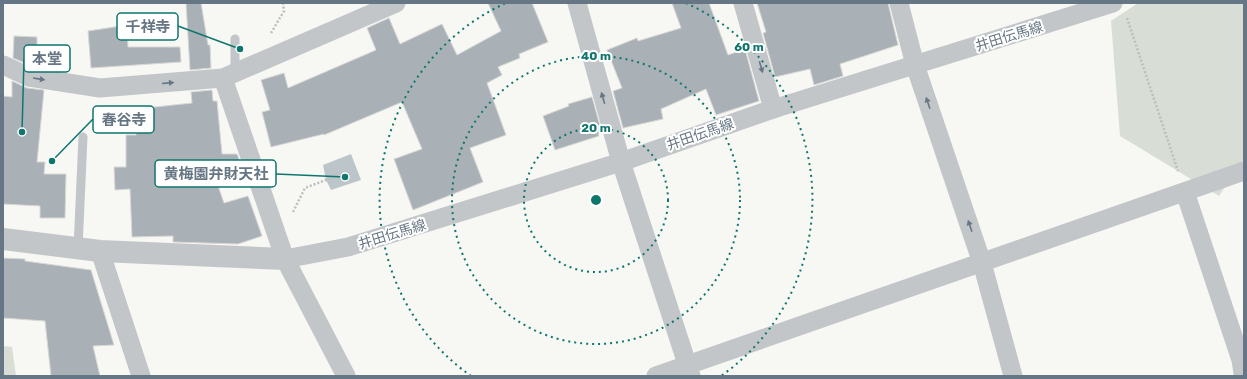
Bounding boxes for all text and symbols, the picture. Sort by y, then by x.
callout: 千祥寺 [117,13,178,40]
text: 千祥寺 [125,18,171,36]
street label: 井田伝馬線 [973,18,1045,55]
text: 60 m [734,40,764,54]
callout: 本堂 [24,45,70,72]
text: 40 m [581,49,611,63]
text: 本堂 [32,50,62,68]
one-way arrow [758,62,764,74]
one-way arrow [33,76,45,82]
one-way arrow [162,79,174,86]
one-way arrow [600,91,606,104]
one-way arrow [925,96,931,108]
callout: 春谷寺 [93,106,154,133]
text: 春谷寺 [101,111,147,129]
street label: 井田伝馬線 [664,115,736,154]
text: 20 m [581,121,611,135]
callout: 黄梅園弁財天社 [155,160,276,187]
text: 黄梅園弁財天社 [163,165,269,183]
centre of rings [589,193,603,207]
street label: 井田伝馬線 [356,216,428,253]
one-way arrow [966,219,972,231]

